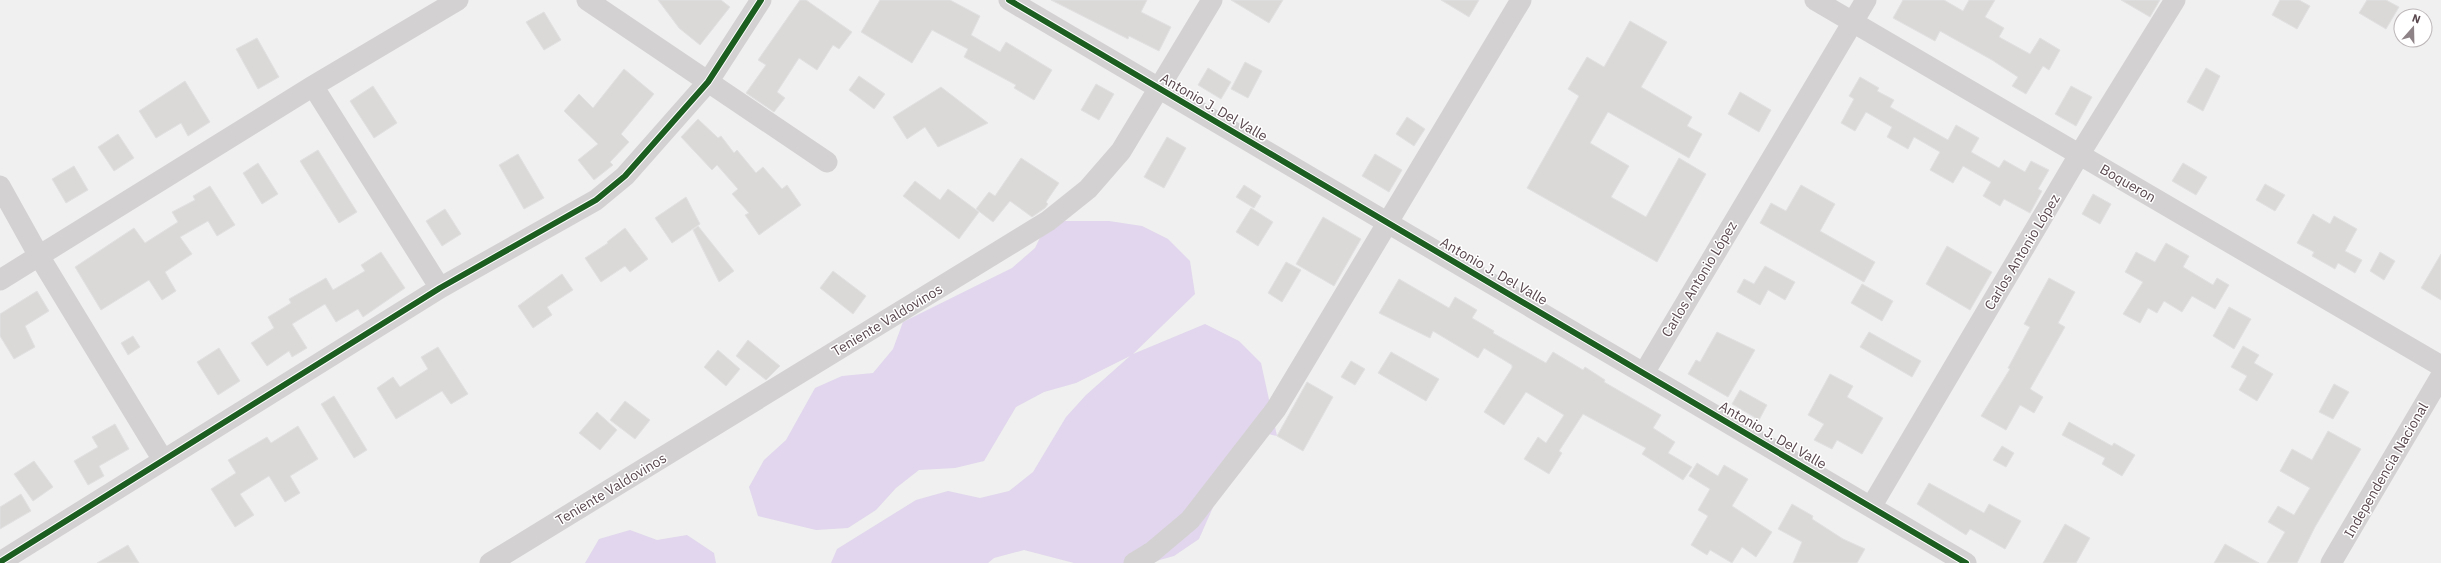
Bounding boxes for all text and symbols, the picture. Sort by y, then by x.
north arrow [2393,8,2433,48]
text: N [2410,11,2423,27]
street label: Antonio J. Del Valle [1157,69,1271,145]
street label: Boqueron [2097,160,2159,206]
street label: Carlos Antonio López [1980,190,2064,313]
street label: Carlos Antonio López [1657,217,1741,340]
street label: Antonio J. Del Valle [1437,233,1551,309]
street label: Teniente Valdovinos [828,280,946,360]
street label: Antonio J. Del Valle [1716,397,1830,473]
street label: Independencia Nacional [2340,399,2432,541]
street label: Teniente Valdovinos [552,449,670,529]

